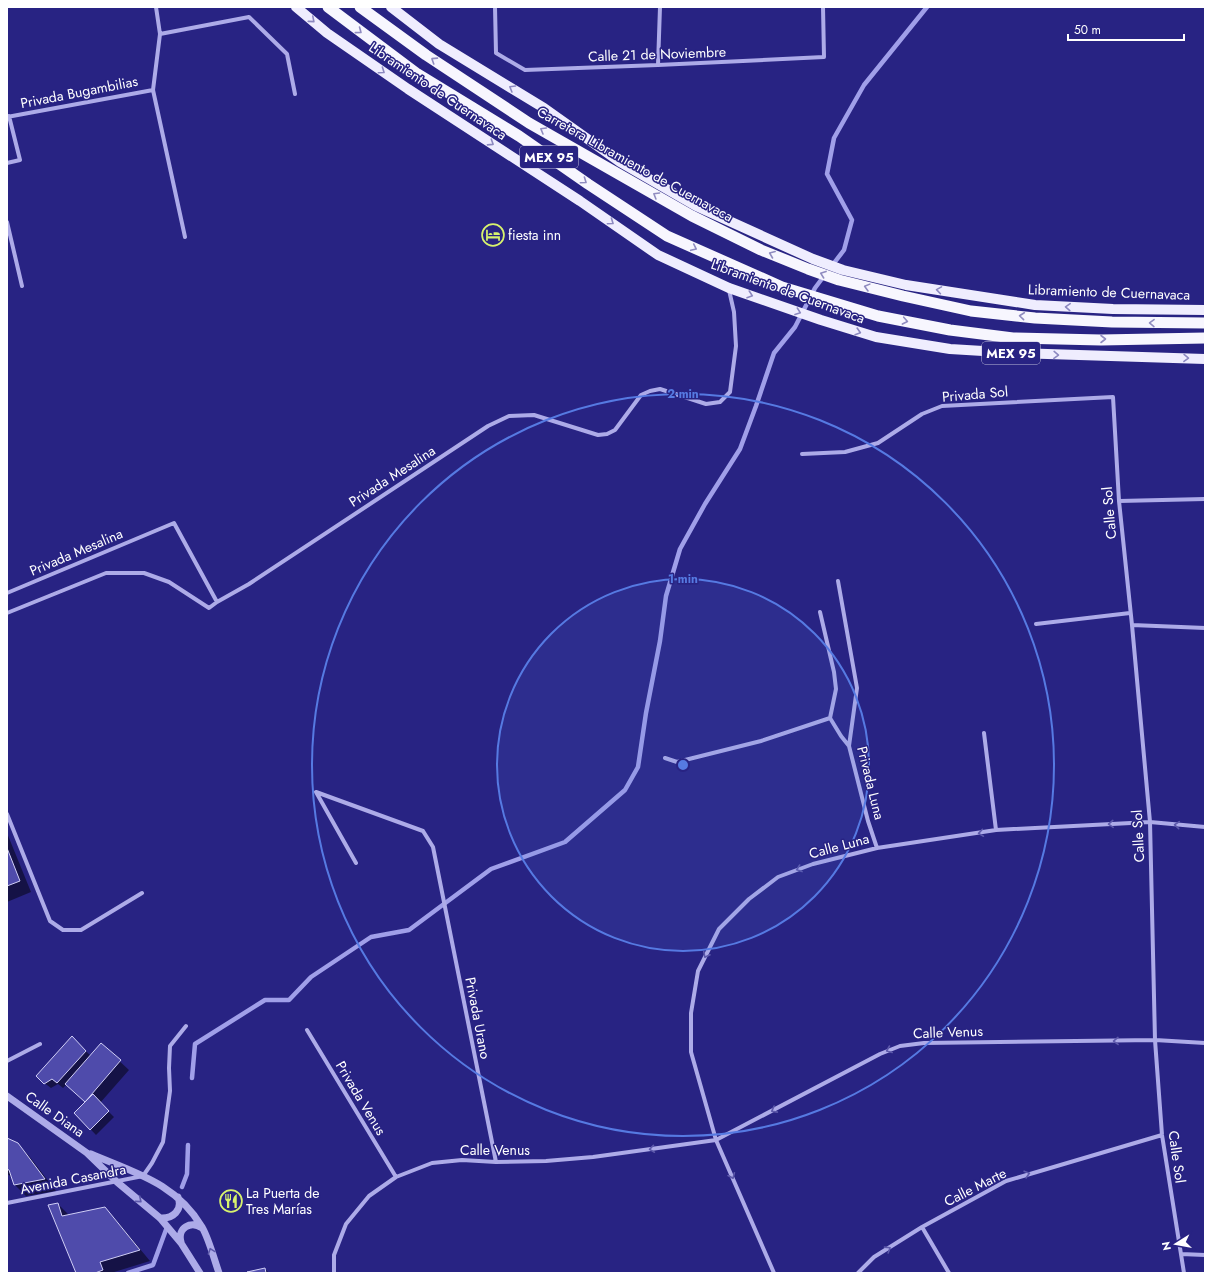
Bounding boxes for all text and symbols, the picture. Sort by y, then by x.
one-way arrow [307,16,315,23]
scale bar [1068,16,1184,42]
text: 50 m [1074,21,1101,39]
one-way arrow [355,26,362,33]
street label: Libramiento de Cuernavaca [365,37,511,145]
street label: Calle 21 de Noviembre [588,42,726,66]
one-way arrow [431,57,438,65]
one-way arrow [378,67,385,74]
street label: Privada Bugambilias [19,71,140,113]
one-way arrow [509,86,516,93]
street label: Carretera Libramiento de Cuernavaca [533,102,737,226]
one-way arrow [540,128,547,135]
one-way arrow [487,138,494,146]
road number: MEX 95 [520,146,578,168]
one-way arrow [579,176,586,183]
one-way arrow [653,193,660,200]
one-way arrow [607,217,614,225]
hotel icon: fiesta inn [480,222,506,248]
place label: fiesta inn [508,225,561,245]
one-way arrow [690,243,698,251]
one-way arrow [768,250,775,258]
street label: Libramiento de Cuernavaca [708,254,868,328]
one-way arrow [820,270,827,279]
street label: Libramiento de Cuernavaca [1027,279,1191,305]
one-way arrow [864,283,871,292]
one-way arrow [936,286,942,295]
one-way arrow [747,290,754,299]
one-way arrow [1065,302,1071,311]
one-way arrow [794,307,801,316]
one-way arrow [1019,312,1025,321]
one-way arrow [901,317,908,325]
one-way arrow [1149,319,1155,327]
one-way arrow [855,327,862,336]
one-way arrow [1100,335,1106,343]
road number: MEX 95 [982,342,1040,364]
one-way arrow [1053,350,1059,359]
one-way arrow [1183,354,1189,362]
street label: Privada Sol [941,381,1009,407]
text: 2 min [667,385,699,403]
street label: Privada Mesalina [345,441,439,511]
street label: Calle Sol [1097,486,1121,540]
street label: Privada Mesalina [26,523,126,581]
text: 1 min [668,570,698,588]
street label: Privada Luna [852,744,890,822]
centre of rings [676,758,690,772]
street label: Calle Sol [1127,809,1149,863]
one-way arrow [1108,820,1114,829]
one-way arrow [1174,820,1180,829]
street label: Calle Luna [807,828,871,864]
one-way arrow [978,828,984,837]
one-way arrow [795,864,802,872]
one-way arrow [703,951,711,958]
street label: Privada Urano [460,975,496,1061]
street label: Calle Venus [913,1021,984,1043]
one-way arrow [1113,1037,1119,1045]
one-way arrow [886,1046,893,1054]
street label: Privada Venus [331,1057,391,1139]
street label: Calle Diana [21,1086,89,1142]
one-way arrow [771,1105,778,1112]
street label: Calle Sol [1163,1130,1191,1184]
street label: Calle Venus [460,1140,530,1160]
one-way arrow [649,1144,655,1153]
street label: Avenida Casandra [18,1159,128,1199]
street label: Calle Marte [940,1163,1010,1211]
one-way arrow [1023,1170,1030,1179]
one-way arrow [727,1171,735,1179]
place label: La Puerta de Tres Marías [246,1183,319,1219]
restaurant icon: La Puerta de Tres Marías [218,1188,244,1214]
one-way arrow [134,1195,142,1202]
north arrow [1156,1224,1196,1264]
text: N [1157,1240,1175,1252]
one-way arrow [884,1246,891,1253]
one-way arrow [207,1247,215,1254]

